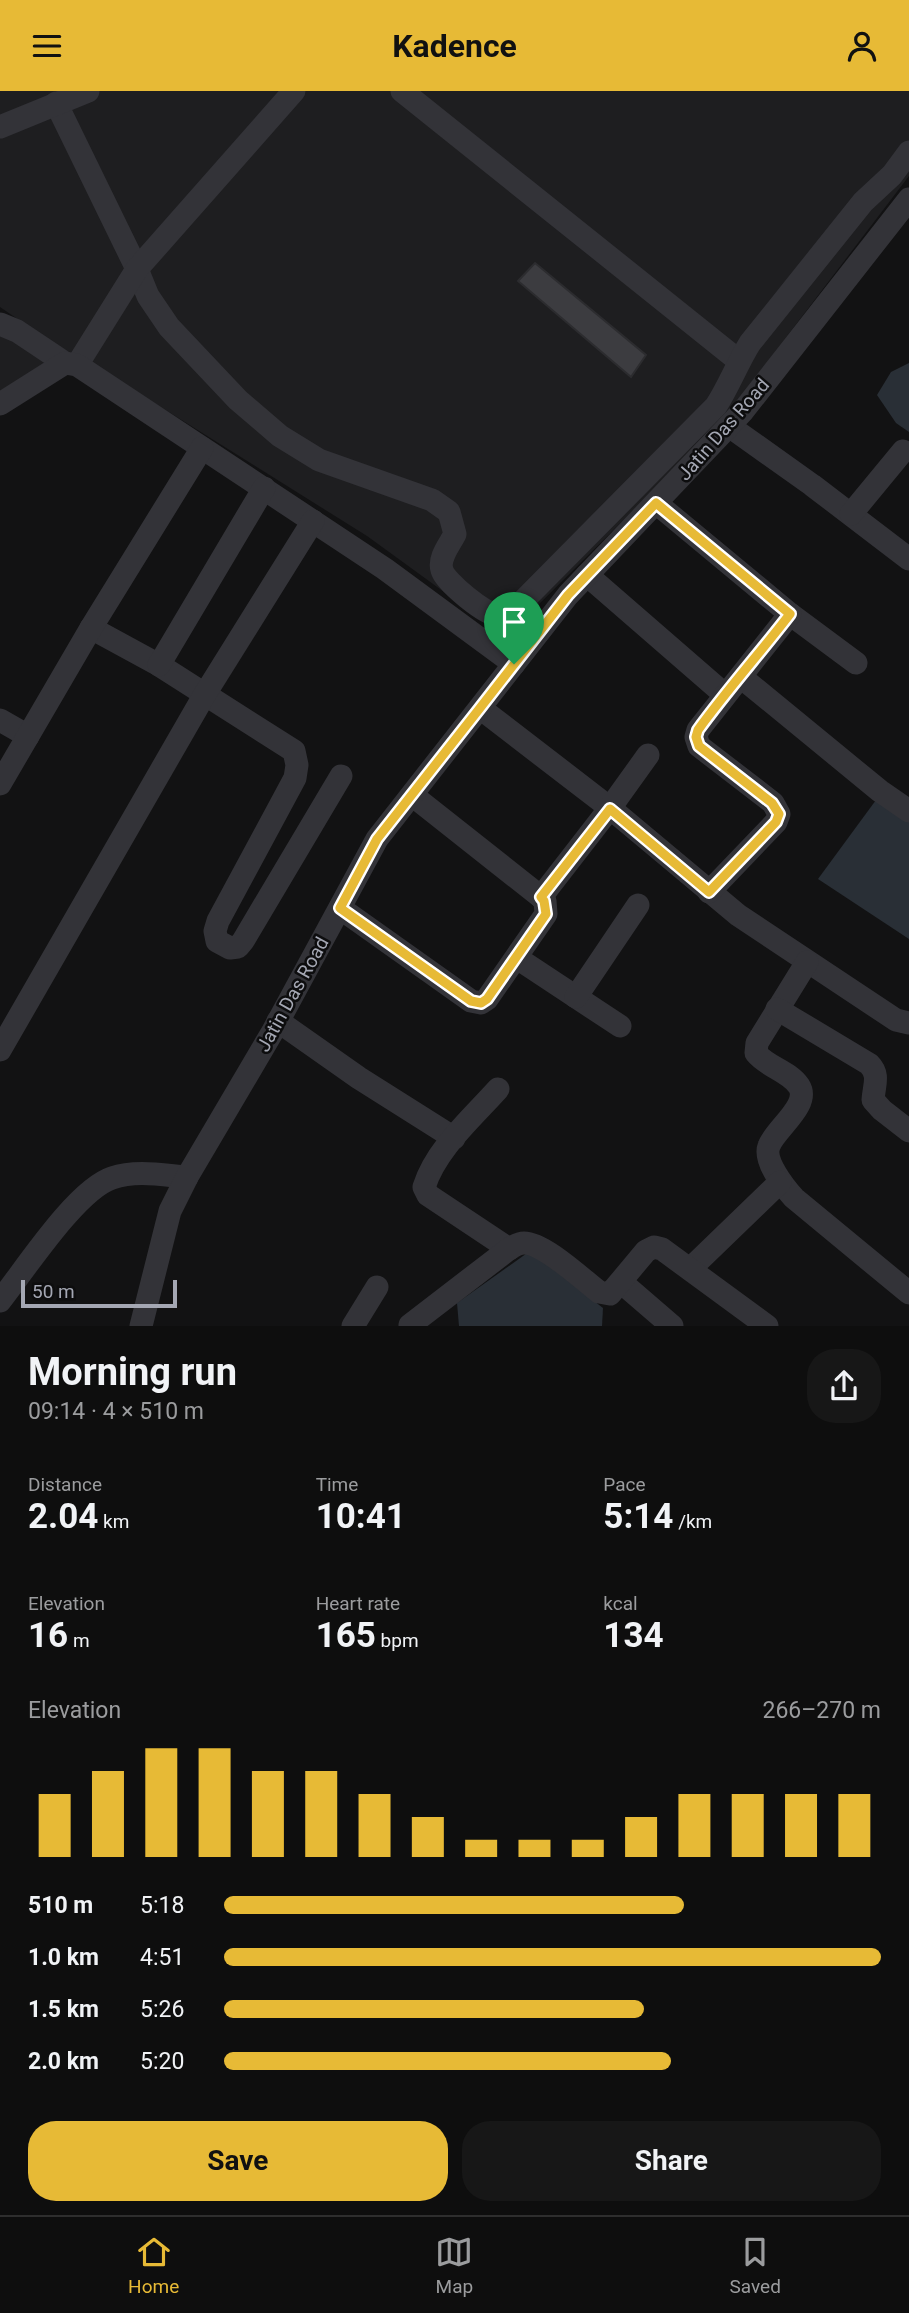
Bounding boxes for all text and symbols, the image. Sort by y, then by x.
icon: menu [28,27,66,65]
text: Kadence [392,27,517,65]
icon: person [843,27,881,65]
street label: Jatin Das Road [673,374,774,485]
pin [484,592,544,664]
icon: arrive [495,603,533,641]
street label: Jatin Das Road [251,933,333,1056]
scale bar [21,1277,177,1309]
text: 50 m [32,1280,75,1303]
button: share [807,1349,881,1423]
text: Morning run [28,1350,237,1394]
text: 09:14 · 4 × 510 m [28,1398,204,1425]
text: Distance [28,1473,102,1496]
text: Time [316,1473,358,1496]
text: Pace [603,1473,646,1496]
text: 2.04 [28,1496,98,1537]
text: 10:41 [316,1496,406,1537]
text: 5:14 [603,1496,673,1537]
text: km [98,1510,129,1533]
text: /km [673,1510,712,1533]
text: Elevation [28,1592,105,1615]
text: Heart rate [316,1592,400,1615]
text: kcal [603,1592,638,1615]
text: 16 [28,1615,68,1656]
text: 165 [316,1615,376,1656]
text: 134 [603,1615,664,1656]
text: m [68,1629,90,1652]
text: bpm [376,1629,419,1652]
text: Elevation [28,1697,121,1724]
text: 266–270 m [762,1697,881,1724]
text: 510 m [28,1892,93,1919]
text: 5:18 [140,1892,184,1919]
text: 1.0 km [28,1944,99,1971]
text: 4:51 [140,1944,184,1971]
text: 1.5 km [28,1996,99,2023]
text: 5:26 [140,1996,184,2023]
text: 2.0 km [28,2048,99,2075]
text: 5:20 [140,2048,184,2075]
button: Save [28,2121,448,2201]
button: Share [462,2121,881,2201]
tab: Home [128,2233,179,2298]
tab: Map [435,2233,473,2298]
tab: Saved [730,2233,781,2298]

